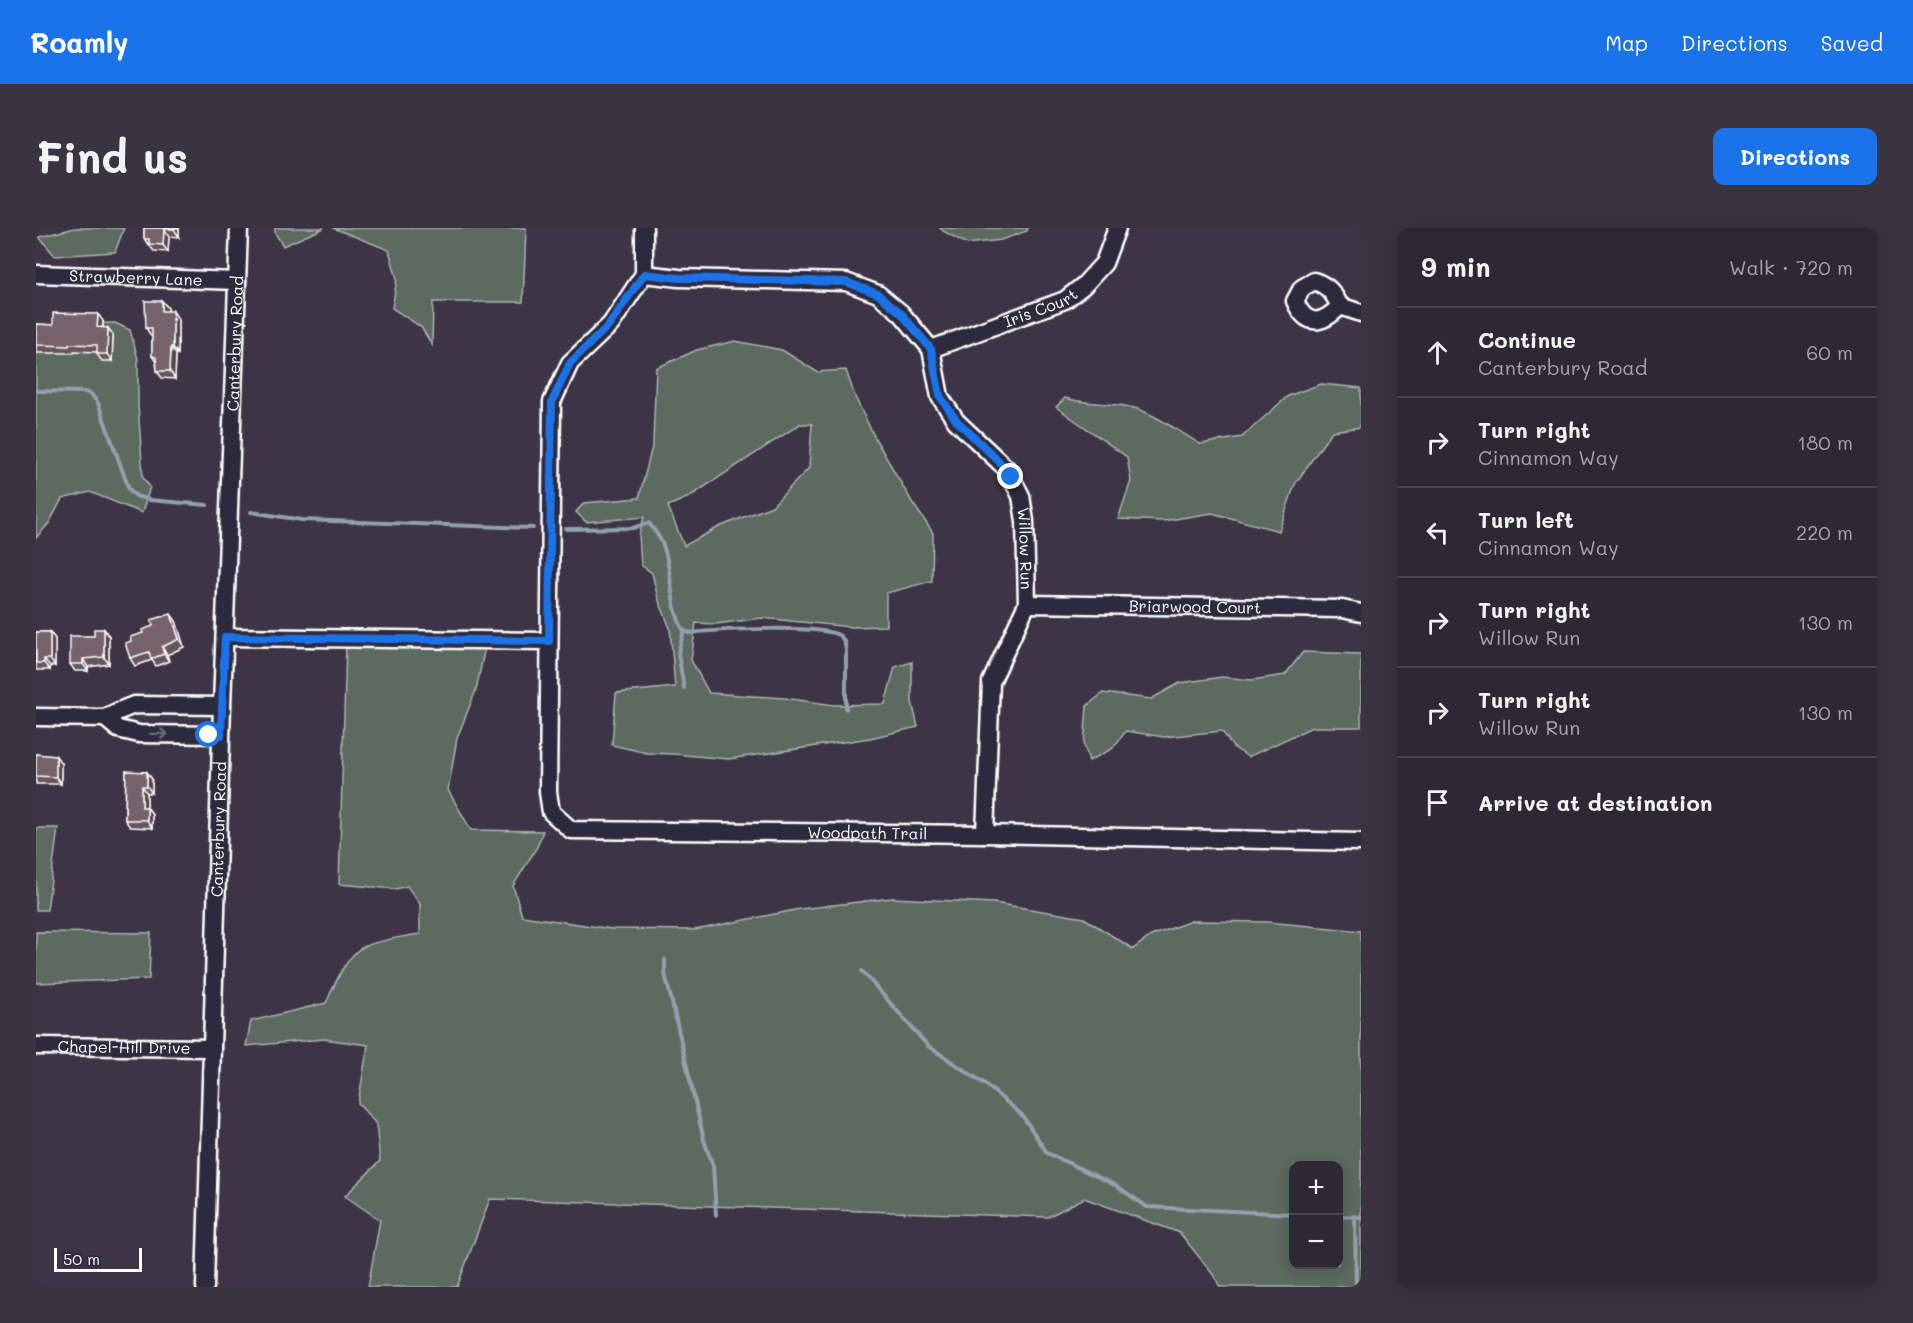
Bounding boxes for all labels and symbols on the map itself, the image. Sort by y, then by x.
street label: Strawberry Lane [69,264,203,290]
street label: Canterbury Road [221,275,247,412]
street label: Iris Court [1001,283,1082,332]
route end [997,463,1023,489]
street label: Willow Run [1013,506,1038,590]
street label: Briarwood Court [1129,595,1261,618]
route start [195,721,221,747]
one-way arrow [149,728,169,740]
street label: Canterbury Road [205,761,230,897]
street label: Woodpath Trail [807,821,928,843]
street label: Chapel-Hill Drive [57,1035,191,1058]
scale bar [54,1245,142,1272]

